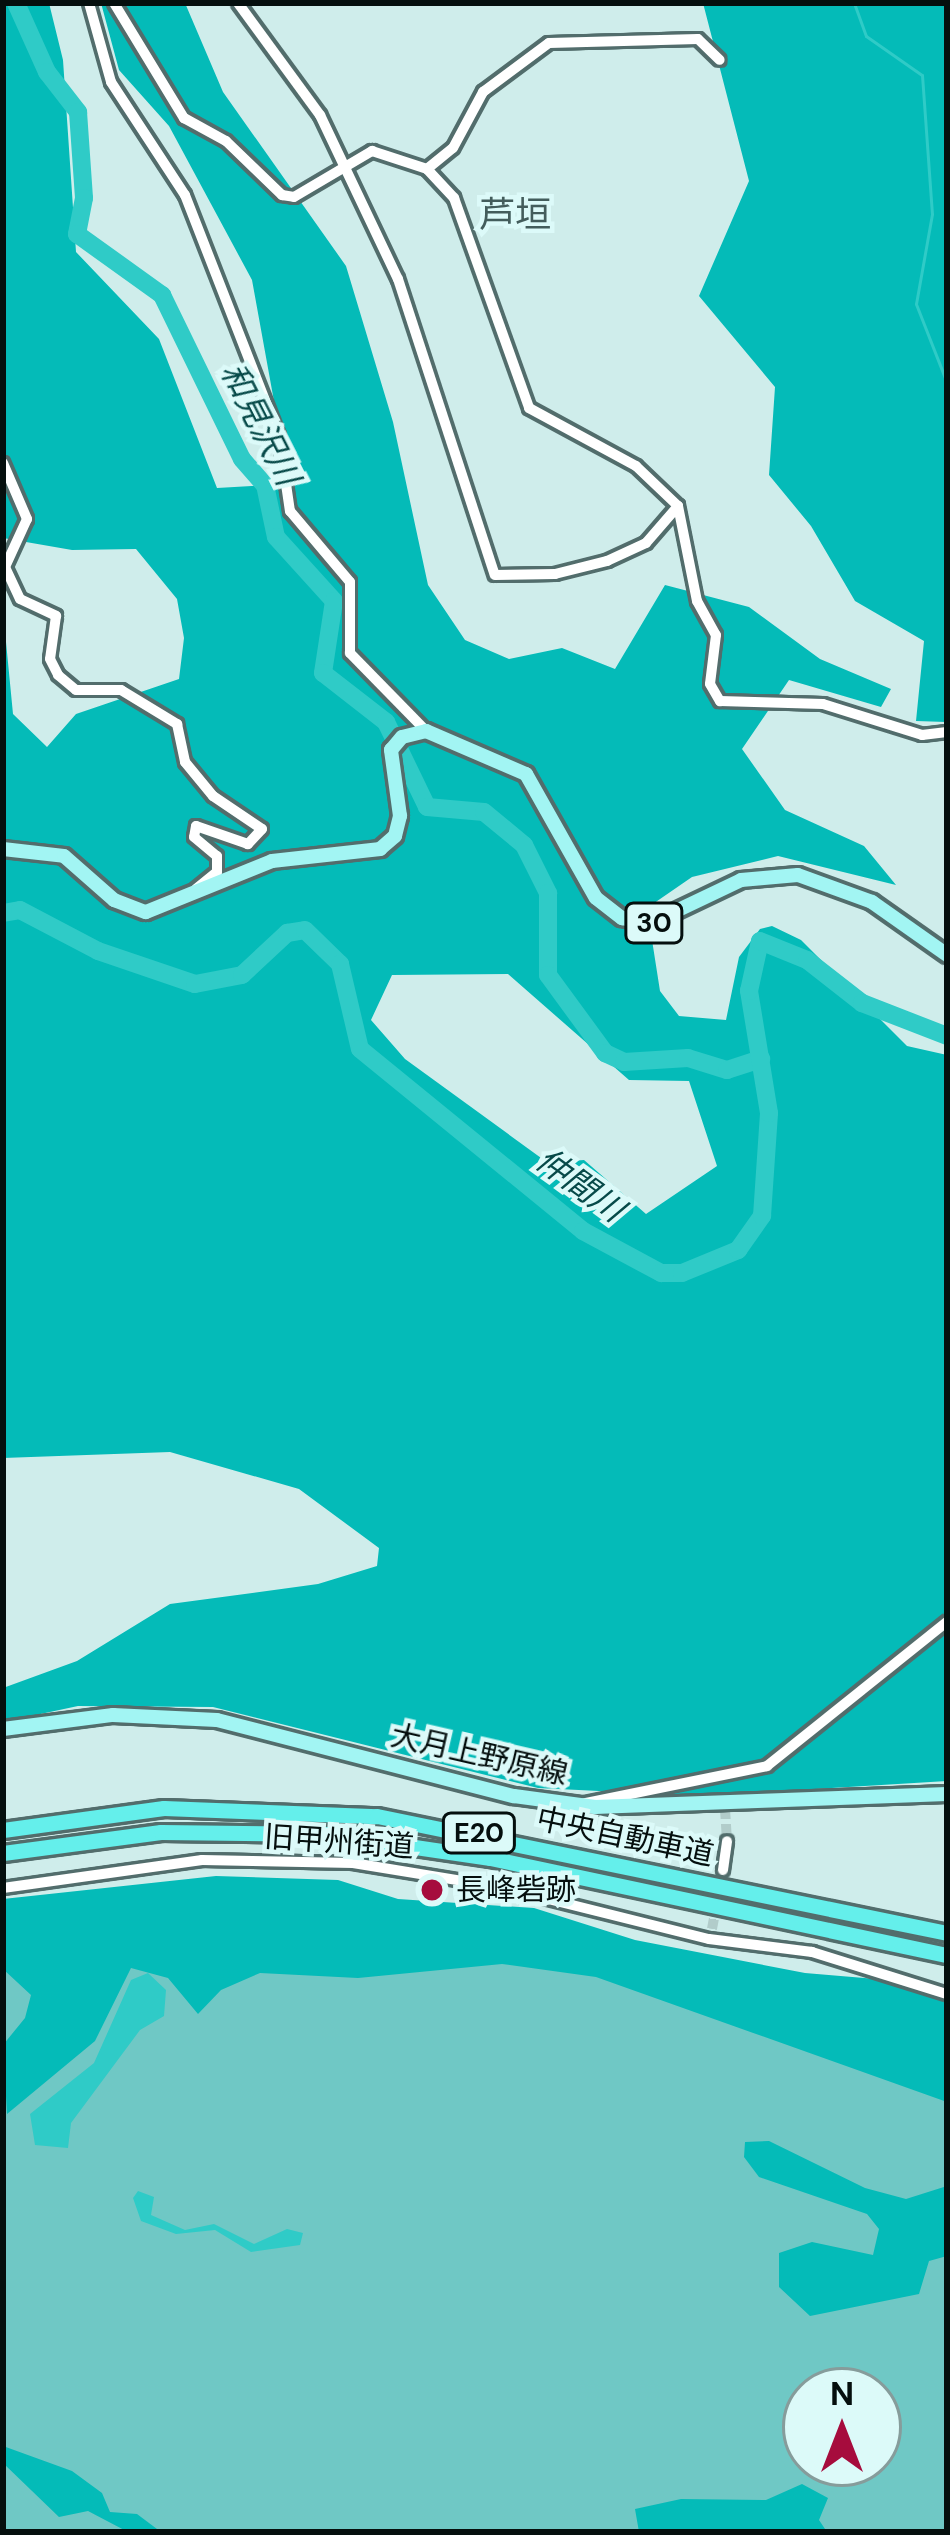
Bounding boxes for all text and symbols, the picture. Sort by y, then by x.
district label: 芦垣 [479,193,551,237]
water label: 和見沢川 [212,356,308,492]
road number: 30 [624,902,684,944]
water label: 仲間川 [528,1140,632,1230]
street label: 大月上野原線 [387,1717,571,1793]
street label: 中央自動車道 [533,1801,717,1873]
road number: E20 [440,1812,518,1854]
street label: 旧甲州街道 [263,1819,415,1865]
place label: 長峰砦跡 [456,1872,576,1908]
marker: 長峰砦跡 [419,1877,445,1903]
north arrow [782,2367,902,2487]
text: N [830,2372,854,2415]

